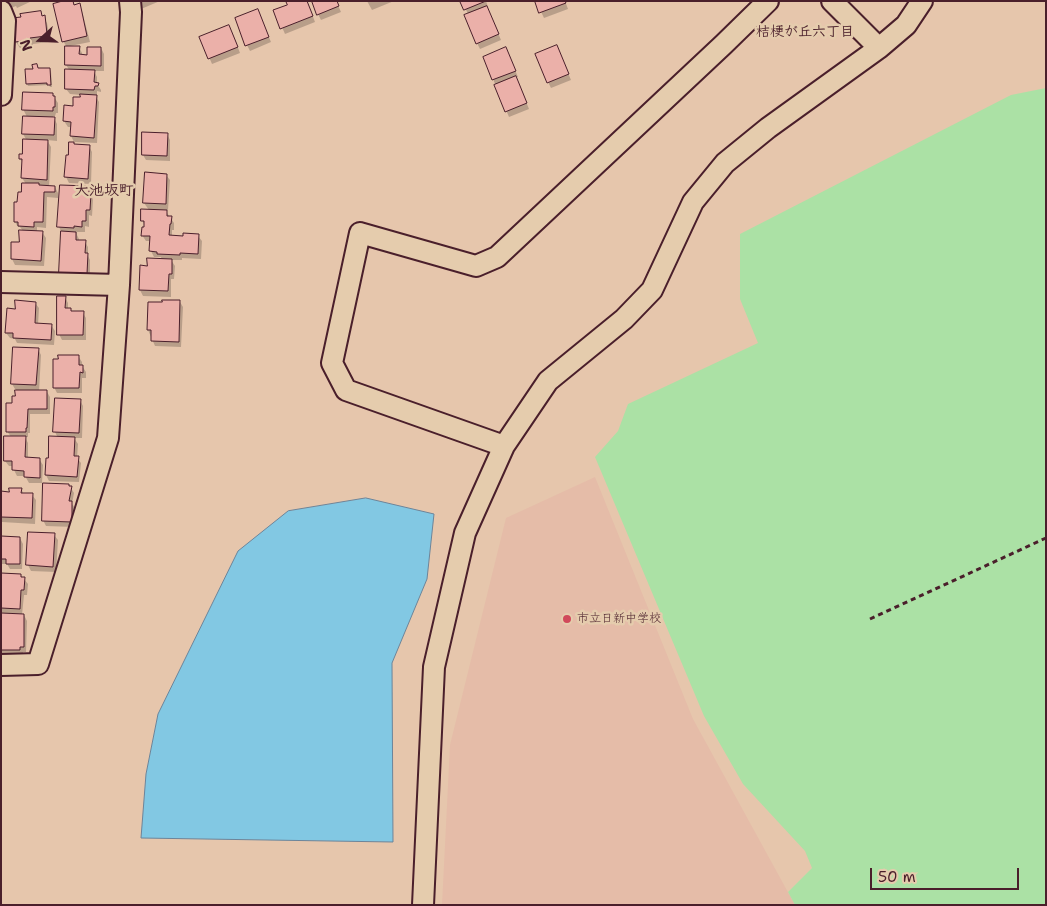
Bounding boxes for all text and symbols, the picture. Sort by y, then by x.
north arrow [15,15,65,65]
district label: 桔梗が丘六丁目 [756,24,854,40]
text: N [16,37,36,53]
district label: 大池坂町 [74,182,134,200]
place label: 市立日新中学校 [577,612,661,626]
marker: 市立日新中学校 [561,613,573,625]
scale bar [872,858,1021,890]
text: 50 m [878,867,916,887]

